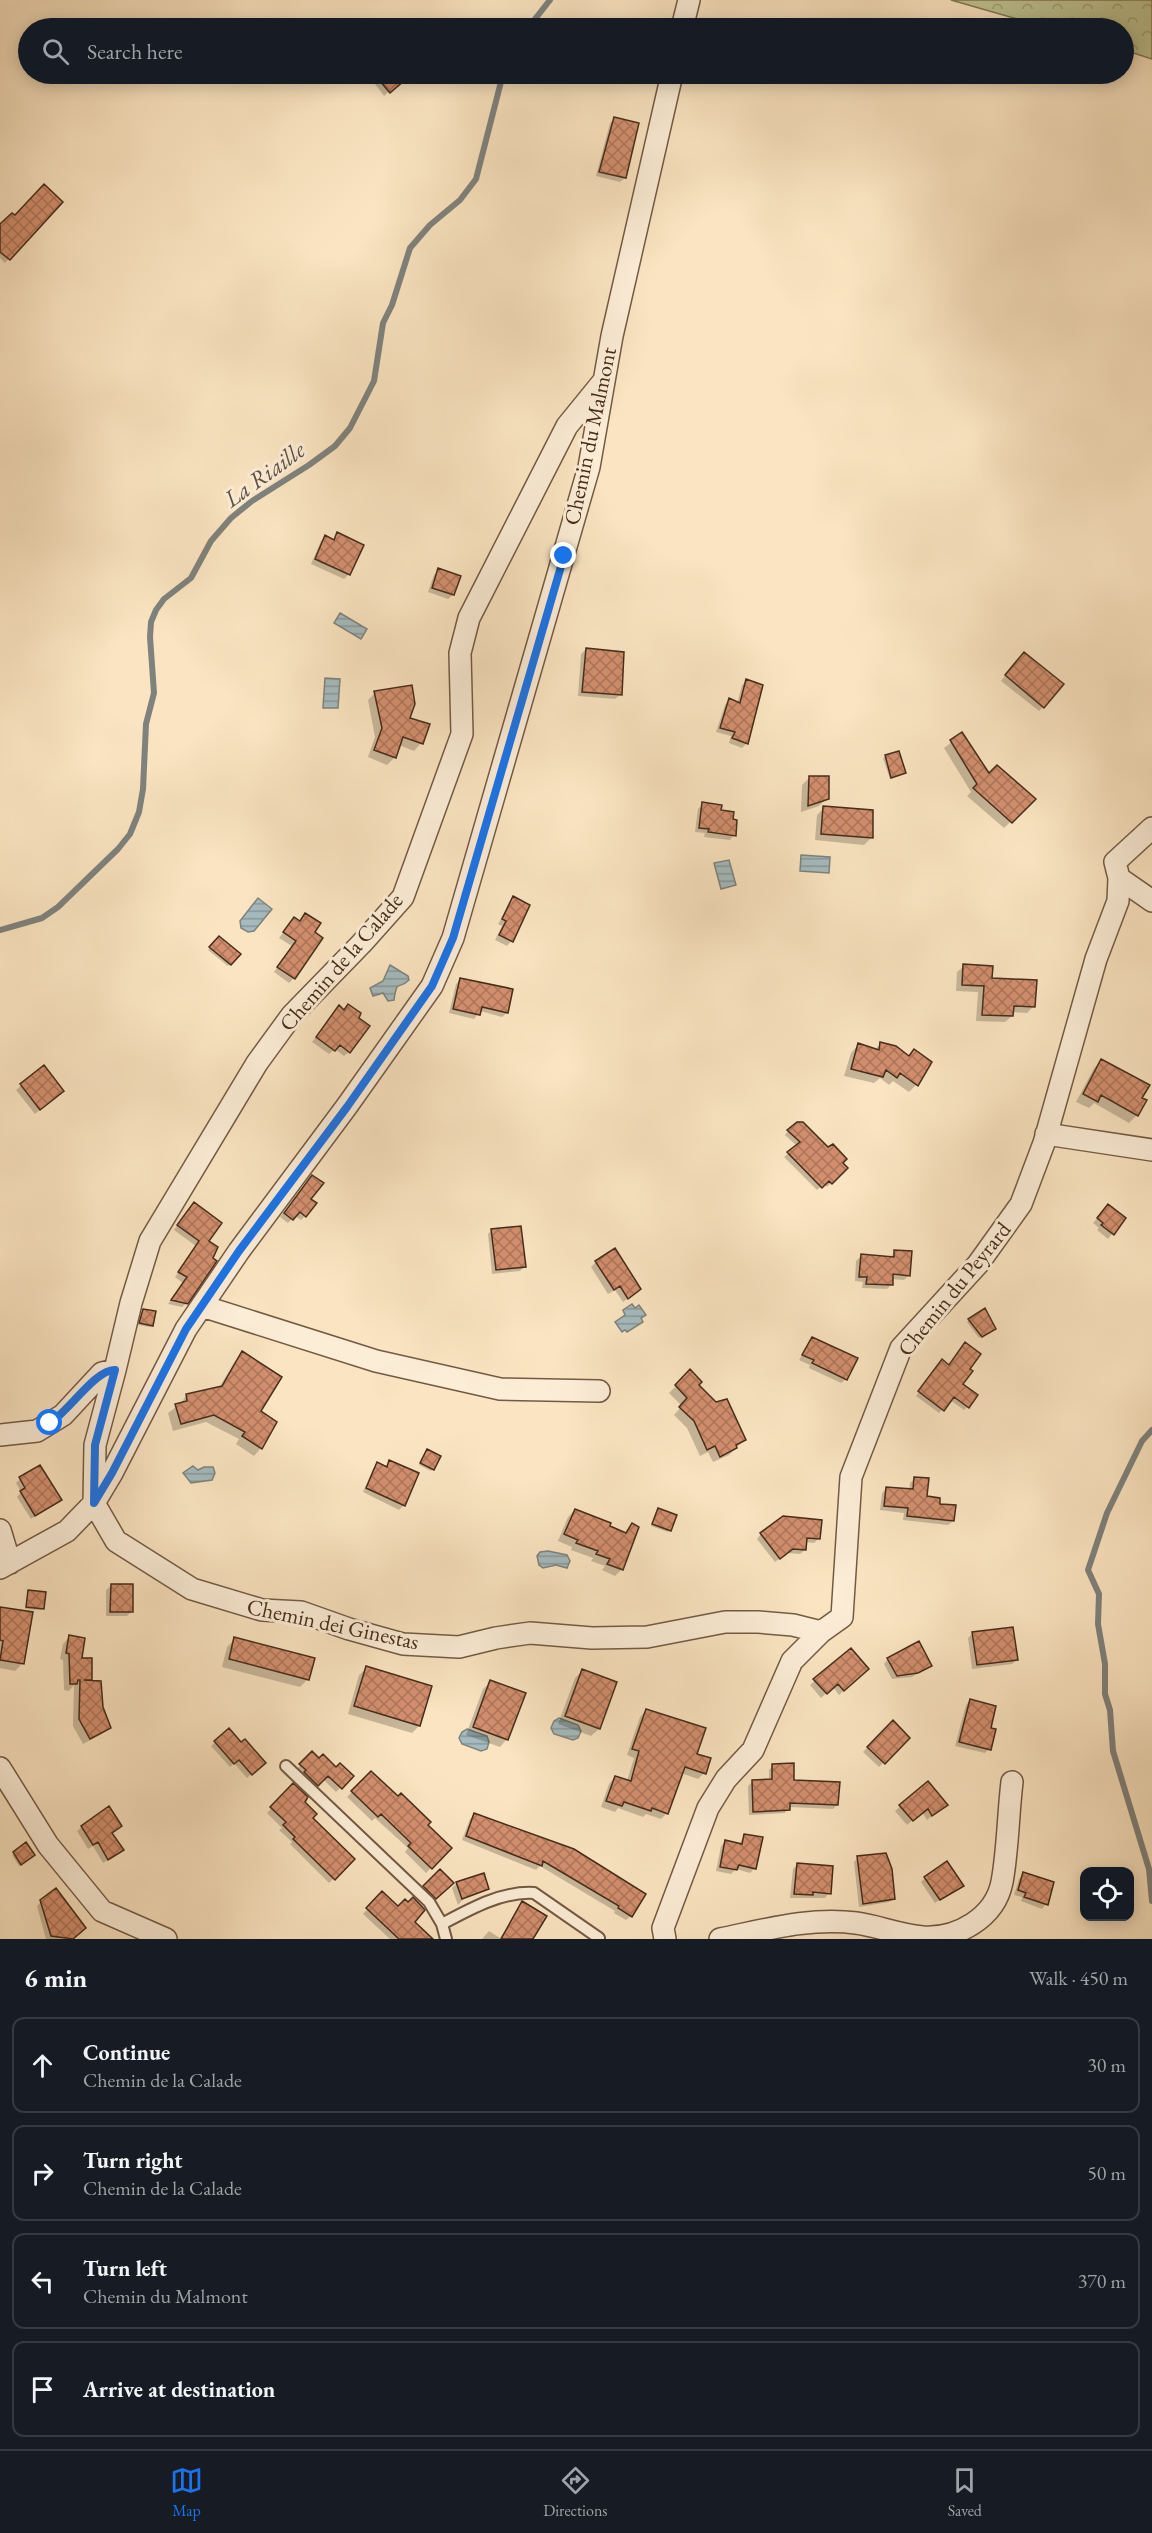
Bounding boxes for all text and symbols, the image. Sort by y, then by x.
search box [18,18,1134,84]
icon: search [39,35,72,68]
text: Search here [87,37,182,66]
street label: Chemin du Malmont [557,344,623,528]
water label: La Riaille [216,434,312,515]
route end [550,542,576,568]
street label: Chemin de la Calade [273,886,410,1037]
street label: Chemin du Peyrard [891,1215,1018,1362]
route start [36,1409,62,1435]
street label: Chemin dei Ginestas [244,1592,422,1656]
map controls [1080,1867,1134,1921]
button: locate [1080,1867,1134,1921]
text: 6 min [24,1961,87,1995]
text: Walk · 450 m [1029,1965,1128,1991]
text: Continue [83,2038,170,2067]
icon: ahead [26,2049,59,2082]
text: 30 m [1087,2052,1126,2078]
text: Chemin de la Calade [83,2067,242,2093]
text: Turn right [83,2146,182,2175]
icon: right [26,2157,59,2190]
text: 50 m [1087,2160,1126,2186]
text: Chemin de la Calade [83,2175,242,2201]
text: Turn left [83,2254,167,2283]
icon: left [26,2265,59,2298]
text: 370 m [1078,2268,1126,2294]
text: Chemin du Malmont [83,2283,248,2309]
icon: arrive [26,2373,59,2406]
text: Arrive at destination [83,2375,275,2404]
tab: Map [170,2464,203,2521]
tab: Directions [543,2464,608,2521]
tab: Saved [948,2464,982,2521]

